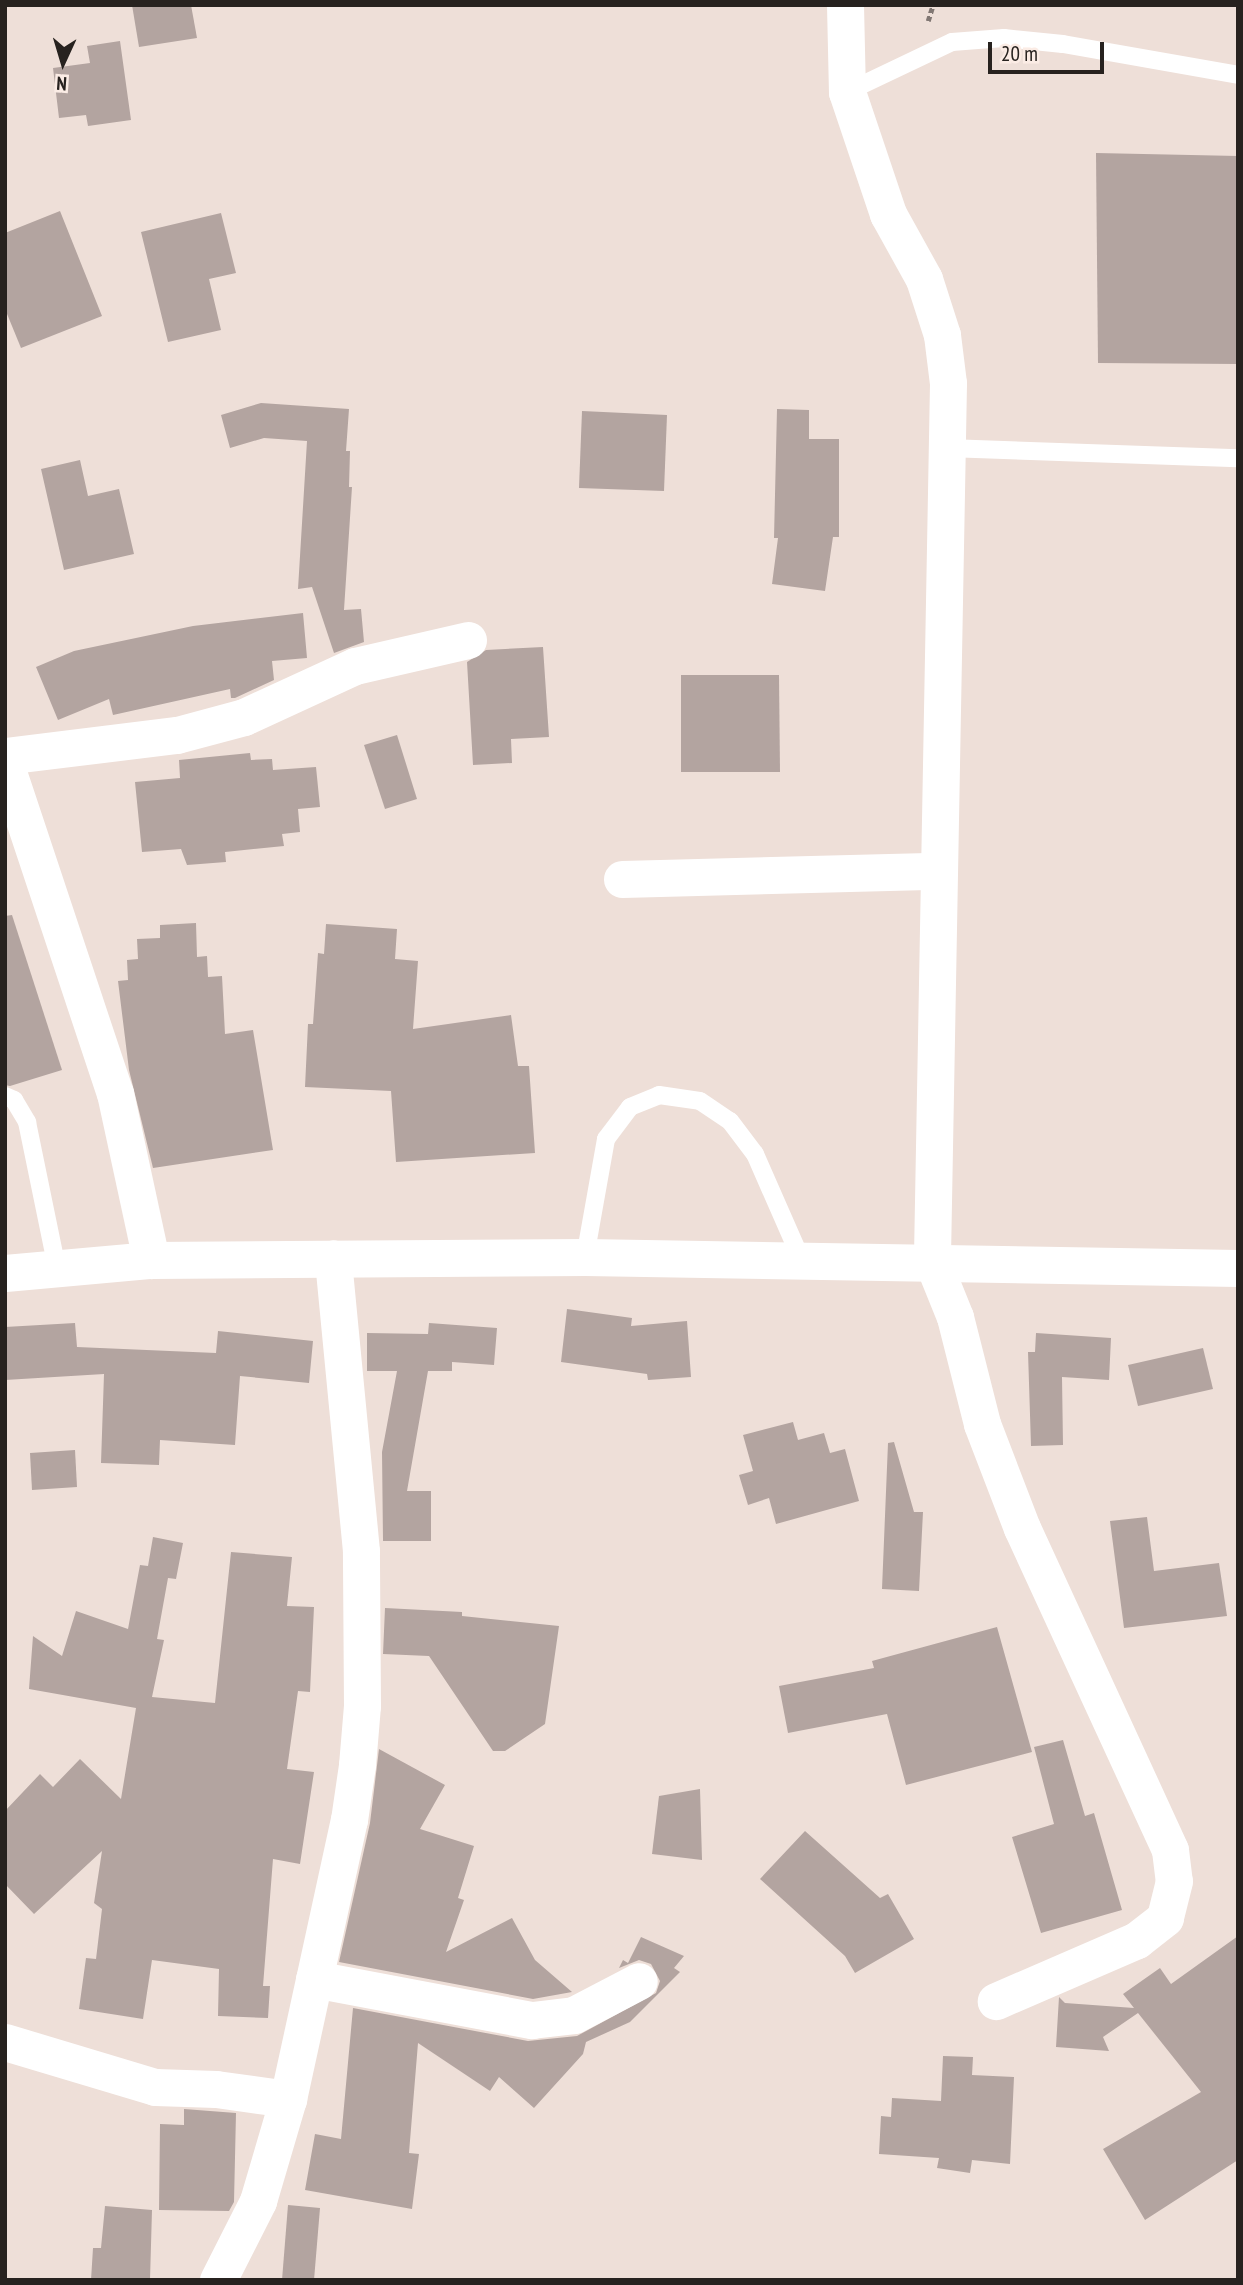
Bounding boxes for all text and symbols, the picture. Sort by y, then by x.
north arrow [28,28,98,98]
scale bar [991,28,1106,72]
text: 20 m [1001,40,1038,67]
text: N [56,72,68,96]

